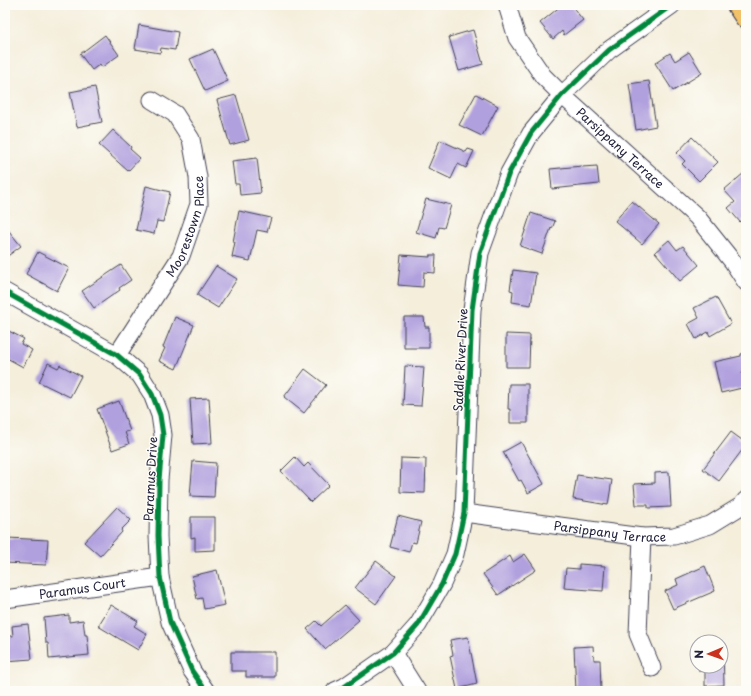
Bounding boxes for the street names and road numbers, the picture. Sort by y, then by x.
street label: Parsippany Terrace [572,103,668,192]
street label: Moorestown Place [161,176,208,280]
street label: Saddle River Drive [448,308,472,412]
street label: Paramus Drive [139,436,161,522]
street label: Parsippany Terrace [552,516,666,546]
street label: Paramus Court [38,573,127,603]

